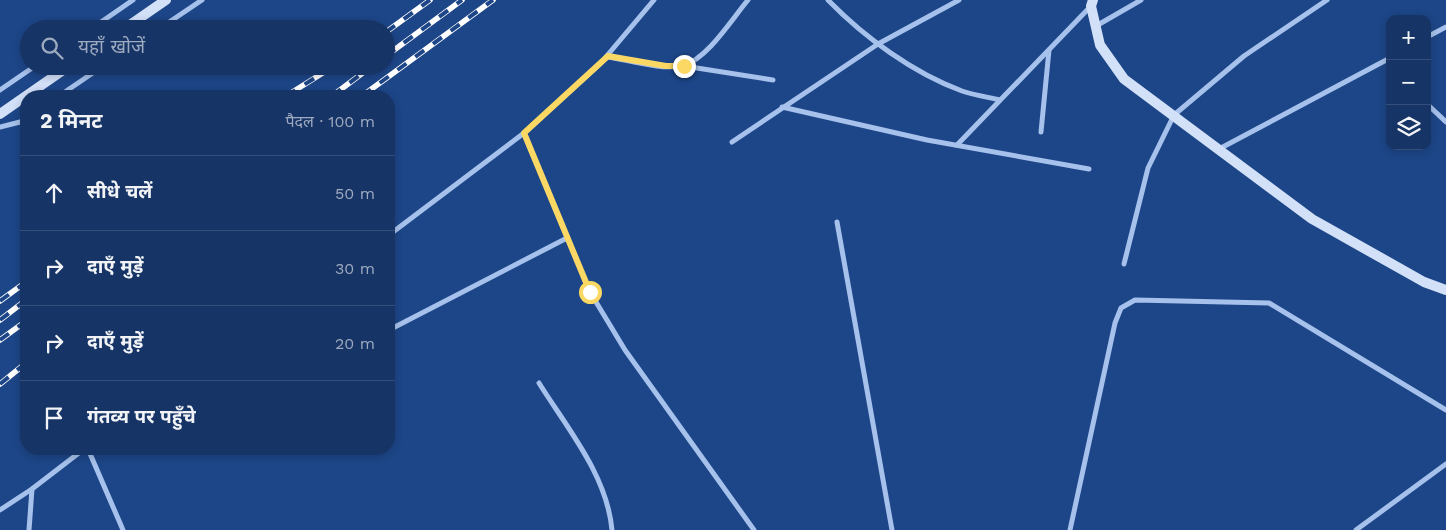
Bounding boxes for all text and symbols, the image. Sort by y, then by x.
map controls [1386,15,1431,150]
button: + [1386,15,1431,60]
search box [20,20,395,75]
icon: search [38,34,66,62]
text: यहाँ खोजें [78,35,145,58]
route end [673,55,696,78]
button: − [1386,60,1431,105]
button: layers [1386,105,1431,150]
text: 2 मिनट [40,108,103,133]
text: पैदल · 100 m [286,112,375,131]
icon: ahead [40,179,68,207]
text: सीधे चलें [87,180,152,203]
text: 50 m [335,184,375,203]
icon: right [40,254,68,282]
text: दाएँ मुड़ें [87,255,143,278]
text: 30 m [335,259,375,278]
route start [579,281,602,304]
icon: right [40,329,68,357]
text: दाएँ मुड़ें [87,330,143,353]
text: 20 m [335,334,375,353]
icon: arrive [40,404,68,432]
text: गंतव्य पर पहुँचे [87,405,196,428]

